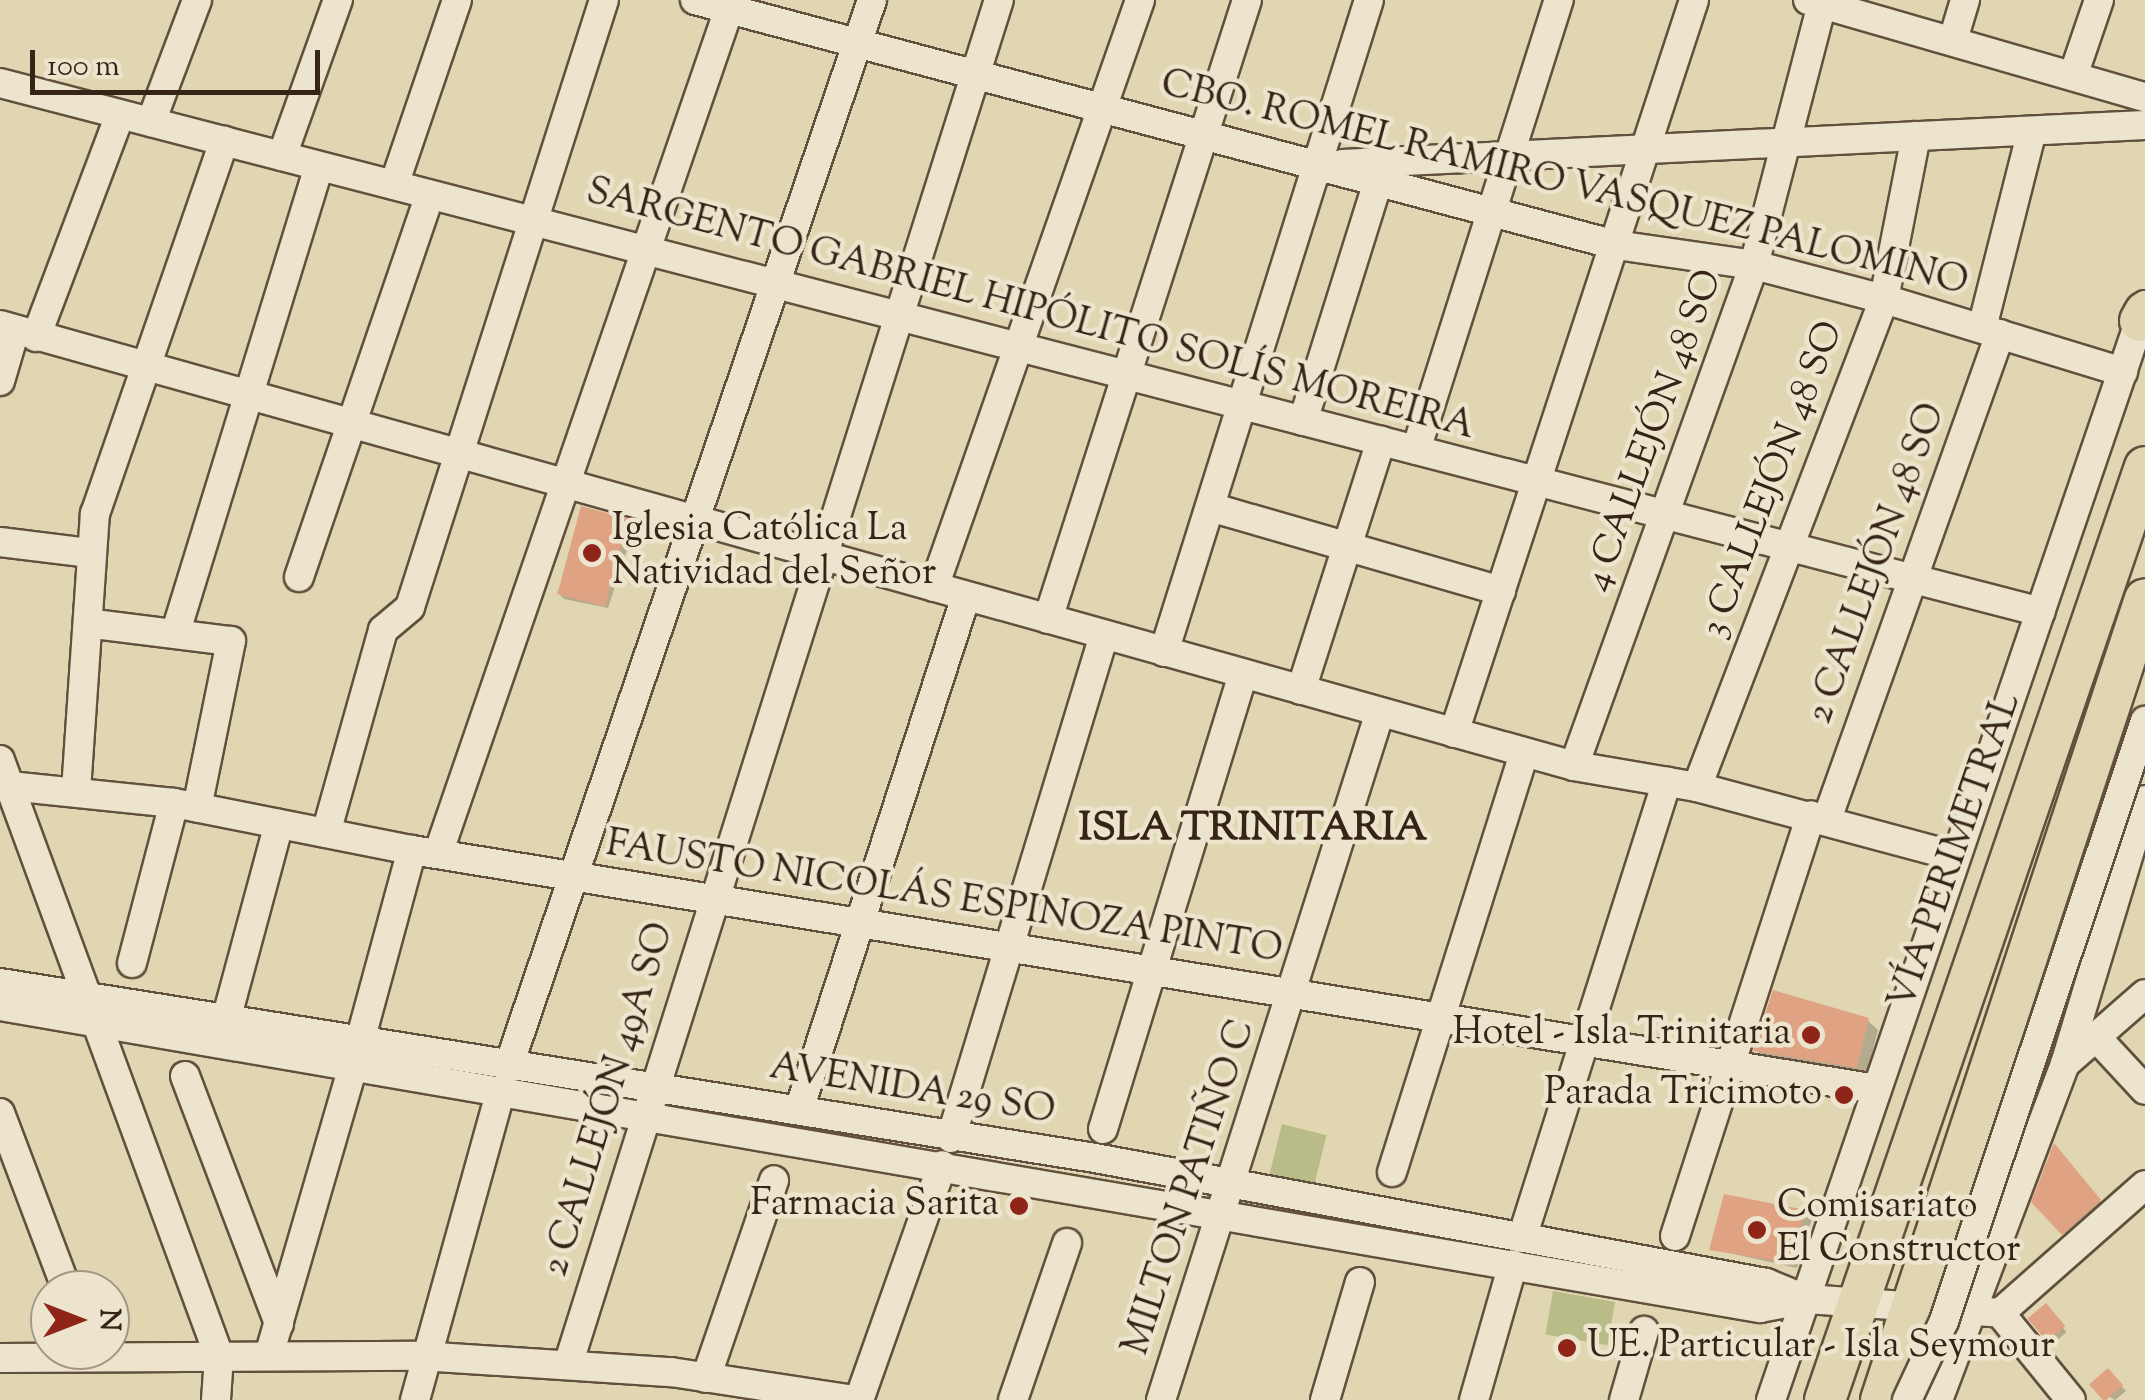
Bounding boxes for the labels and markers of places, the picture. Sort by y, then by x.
place label: Iglesia Católica La Natividad del Señor [612,508,936,598]
marker: Iglesia Católica La Natividad del Señor [581,542,603,564]
place label: Hotel - Isla Trinitaria [1452,1012,1791,1058]
marker: Hotel - Isla Trinitaria [1800,1024,1822,1046]
place label: Parada Tricimoto [1544,1072,1822,1118]
marker: Parada Tricimoto [1831,1082,1857,1108]
place label: Farmacia Sarita [750,1183,999,1229]
place label: Comisariato El Constructor [1777,1185,2021,1274]
marker: Farmacia Sarita [1008,1195,1030,1217]
marker: Comisariato El Constructor [1746,1219,1768,1241]
place label: UE. Particular - Isla Seymour [1587,1325,2055,1371]
marker: UE. Particular - Isla Seymour [1556,1337,1578,1359]

